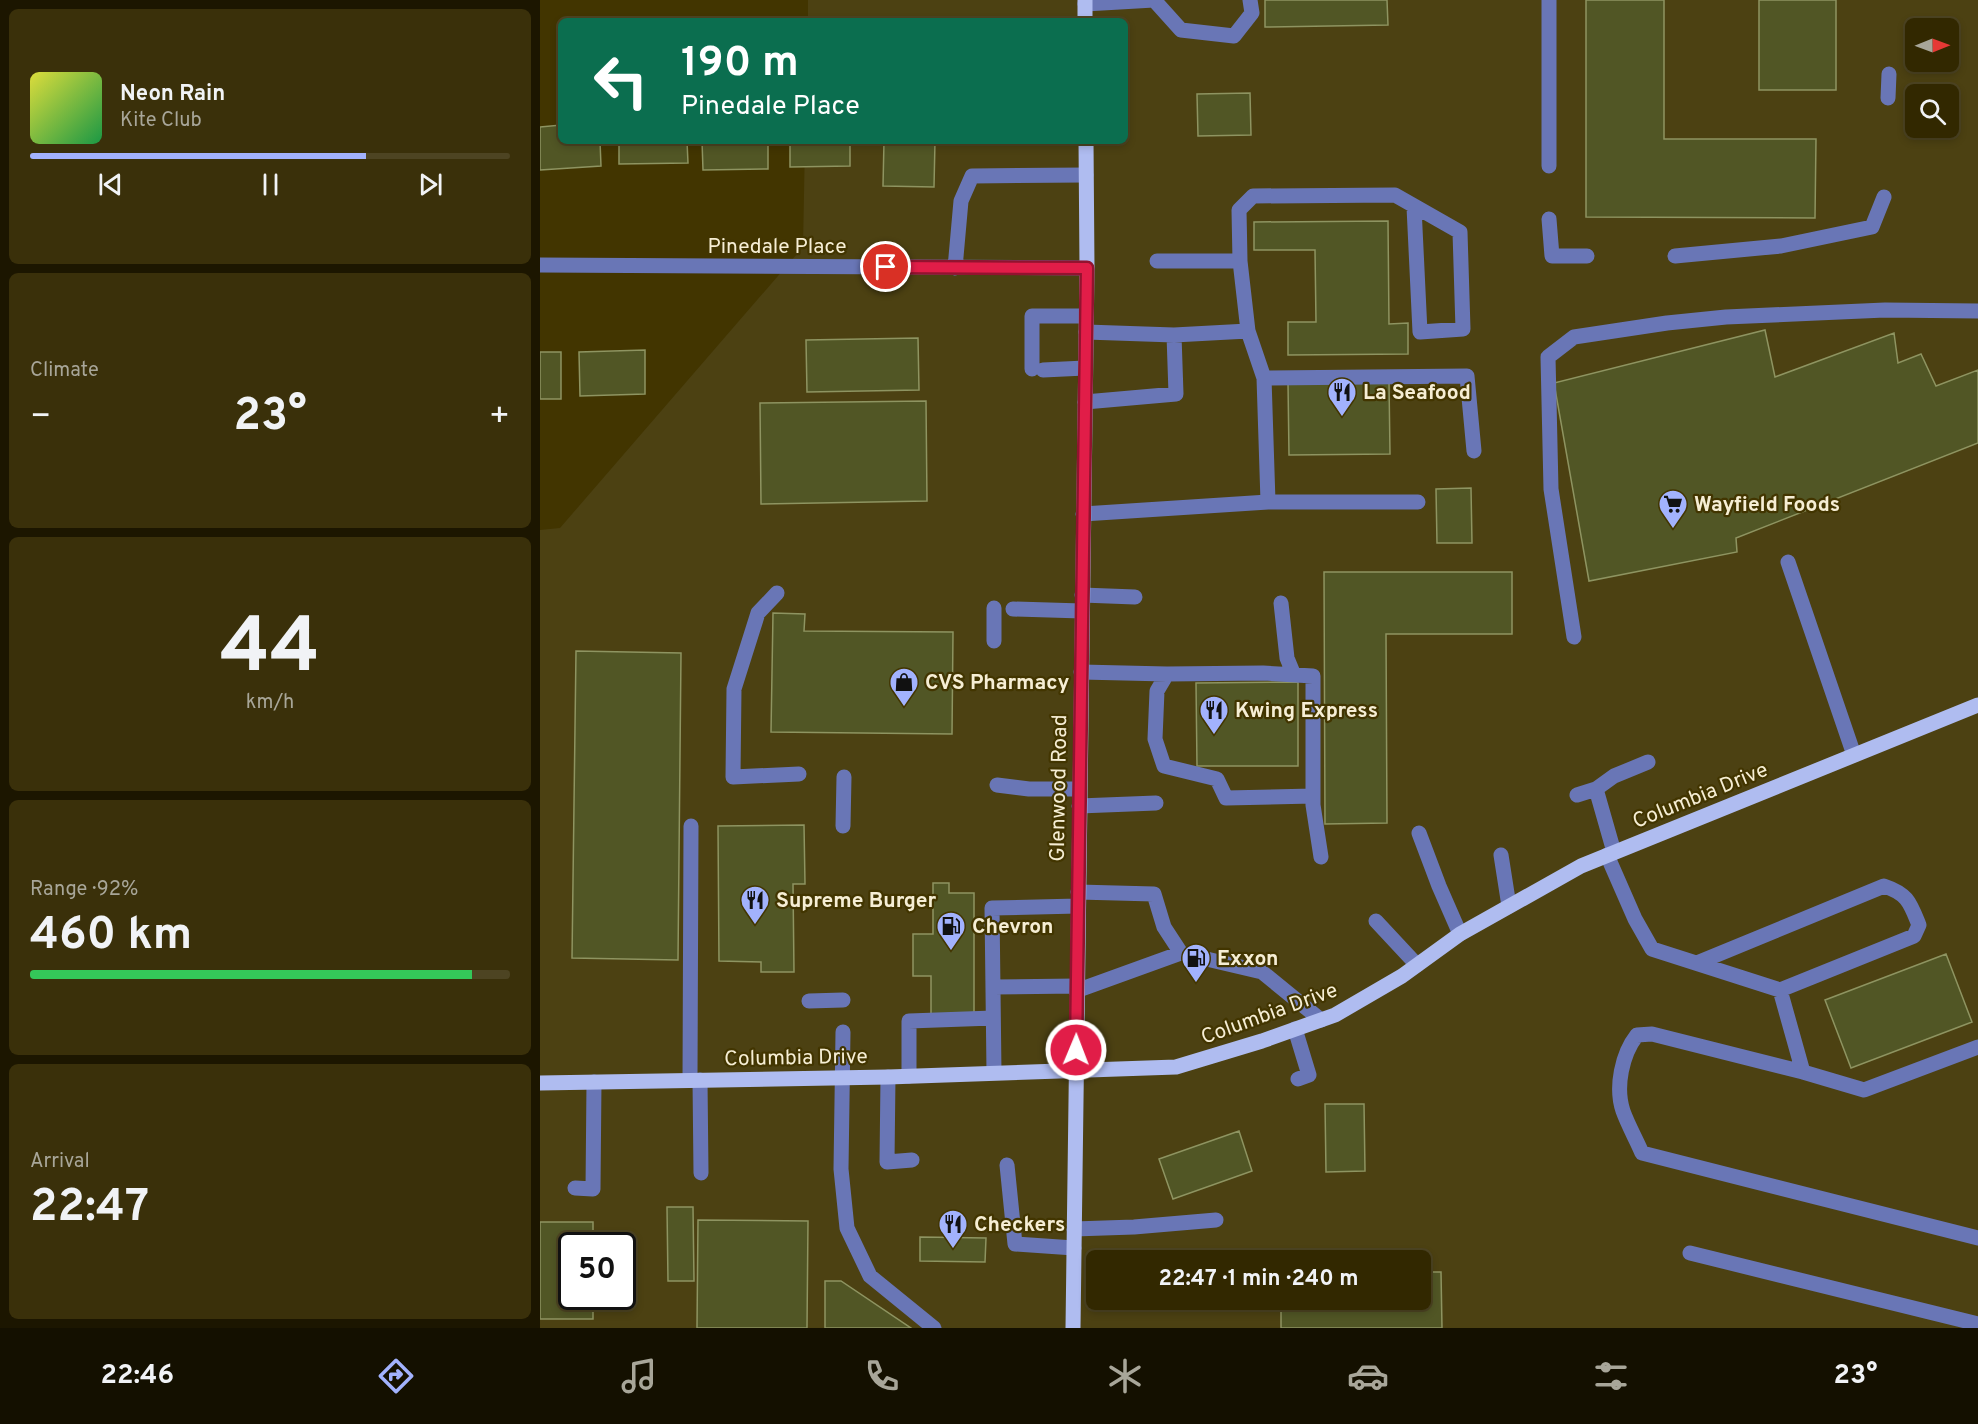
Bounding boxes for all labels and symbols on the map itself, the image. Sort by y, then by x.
north arrow [1905,18,1959,72]
street label: Pinedale Place [707,234,847,261]
pin [860,241,911,292]
restaurant icon: La Seafood [1326,376,1358,418]
place label: La Seafood [1363,380,1471,407]
supermarket icon: Wayfield Foods [1657,488,1689,530]
place label: Wayfield Foods [1694,492,1840,519]
shop icon: CVS Pharmacy [888,666,920,708]
place label: CVS Pharmacy [925,670,1070,697]
restaurant icon: Kwing Express [1198,694,1230,736]
place label: Kwing Express [1235,698,1378,725]
street label: Glenwood Road [1045,714,1074,862]
street label: Columbia Drive [1629,757,1772,836]
restaurant icon: Supreme Burger [739,884,771,926]
place label: Supreme Burger [776,888,937,915]
fuel station icon: Chevron [935,910,967,952]
place label: Chevron [972,914,1053,941]
fuel station icon: Exxon [1180,942,1212,984]
place label: Exxon [1217,946,1279,973]
street label: Columbia Drive [1197,977,1342,1052]
position arrow [1044,1018,1108,1082]
street label: Columbia Drive [724,1044,868,1073]
restaurant icon: Checkers [937,1208,969,1250]
place label: Checkers [974,1212,1065,1239]
speed limit sign: 50 [558,1232,636,1310]

